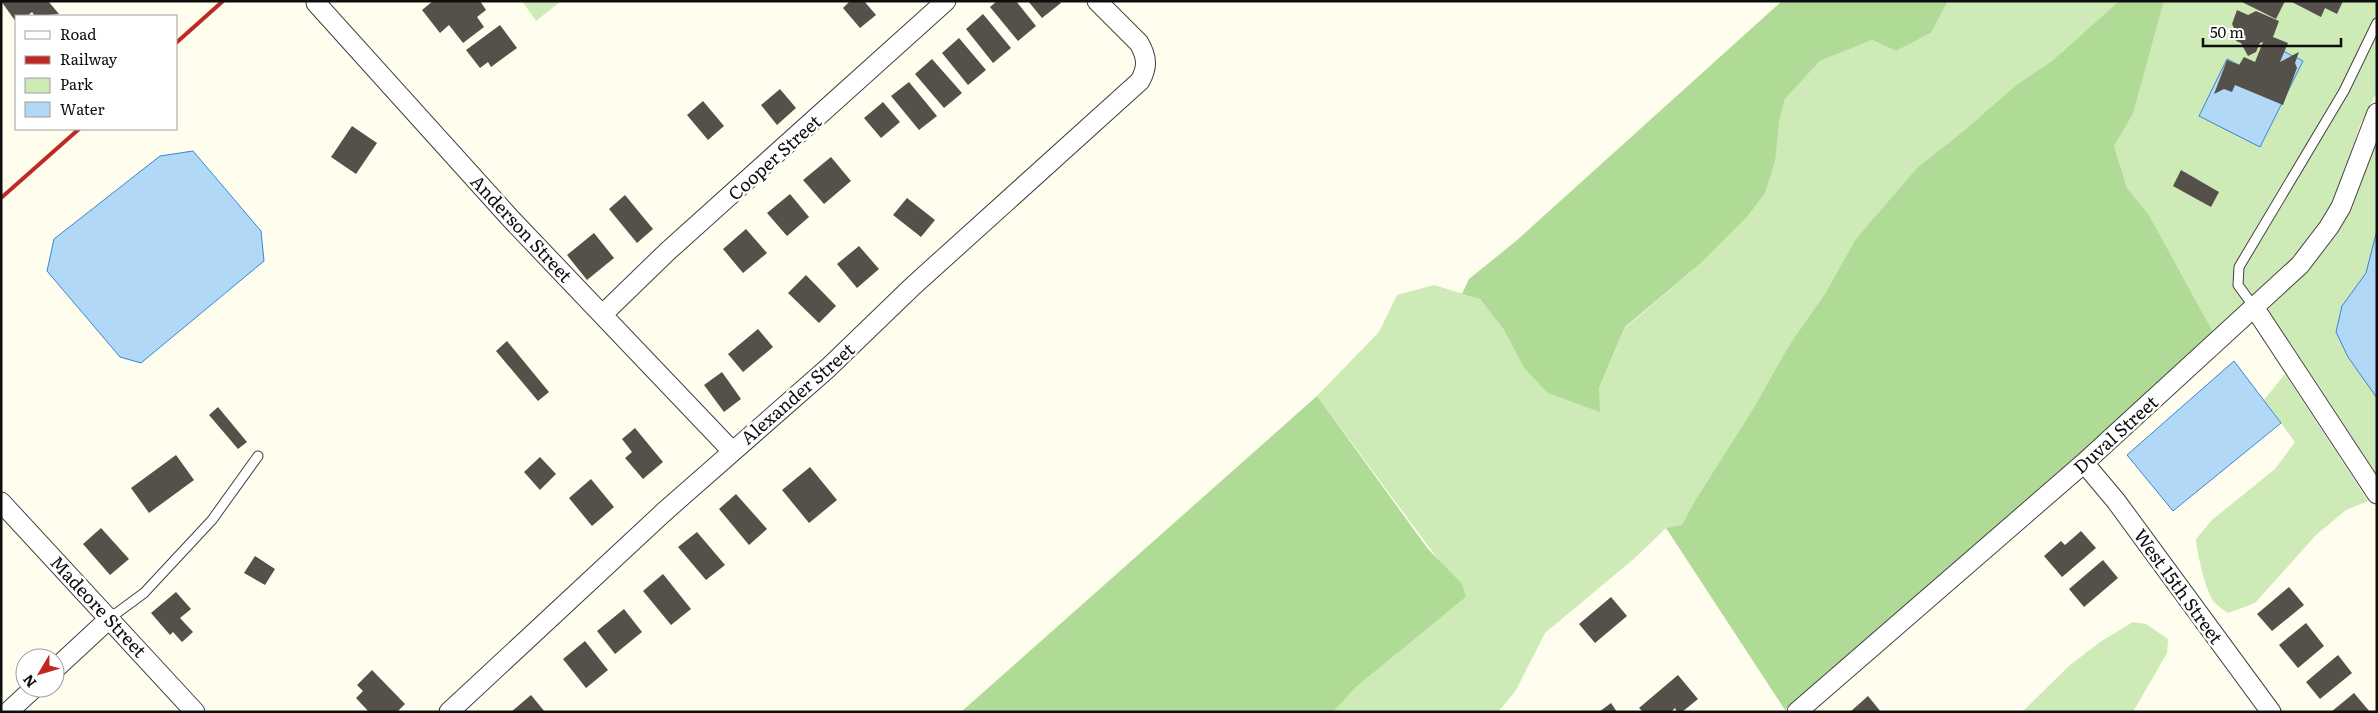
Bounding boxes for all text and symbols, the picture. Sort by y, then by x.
legend [15,15,178,130]
scale bar [2203,15,2340,47]
text: 50 m [2210,20,2244,43]
text: Road [60,22,96,45]
text: Railway [60,47,118,70]
text: Park [60,72,94,95]
text: Water [60,97,105,120]
street label: Cooper Street [721,107,827,206]
street label: Anderson Street [465,168,580,288]
street label: Alexander Street [734,335,861,450]
street label: Duval Street [2067,388,2164,479]
street label: West 15th Street [2128,523,2231,650]
street label: Madeore Street [45,549,154,663]
north arrow [15,648,65,698]
text: N [17,671,40,692]

